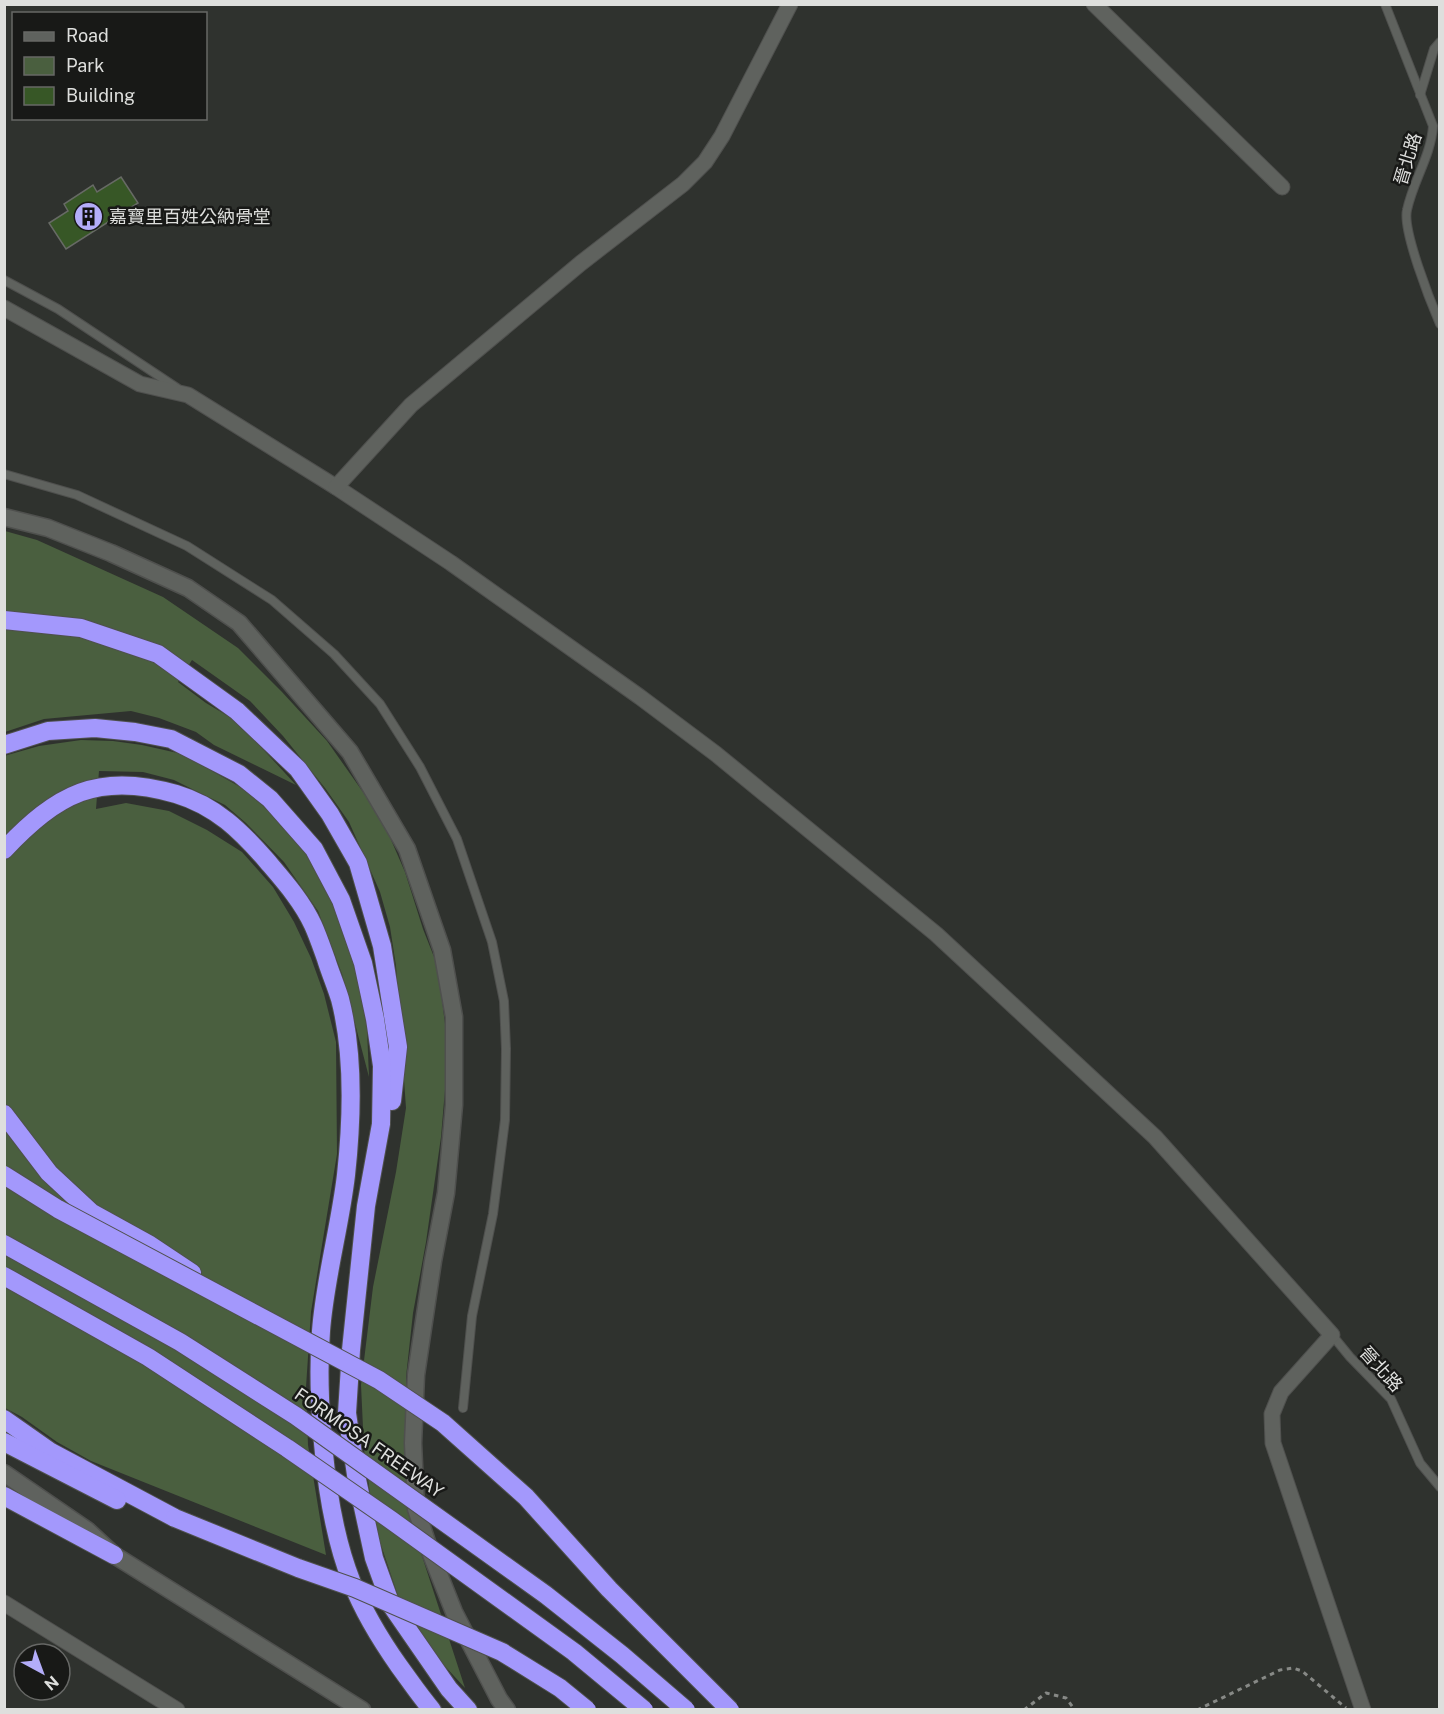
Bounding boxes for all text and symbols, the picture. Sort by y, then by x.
legend [12,12,207,120]
text: Road [66,25,109,46]
text: Park [66,55,104,76]
text: Building [66,85,135,106]
street label: 晉北路 [1390,130,1425,188]
building icon: 嘉寶里百姓公納骨堂 [72,201,104,233]
place label: 嘉寶里百姓公納骨堂 [109,206,271,227]
street label: 晉北路 [1356,1342,1407,1396]
street label: FORMOSA FREEWAY [291,1383,448,1502]
north arrow [12,1642,72,1702]
text: N [41,1672,62,1694]

